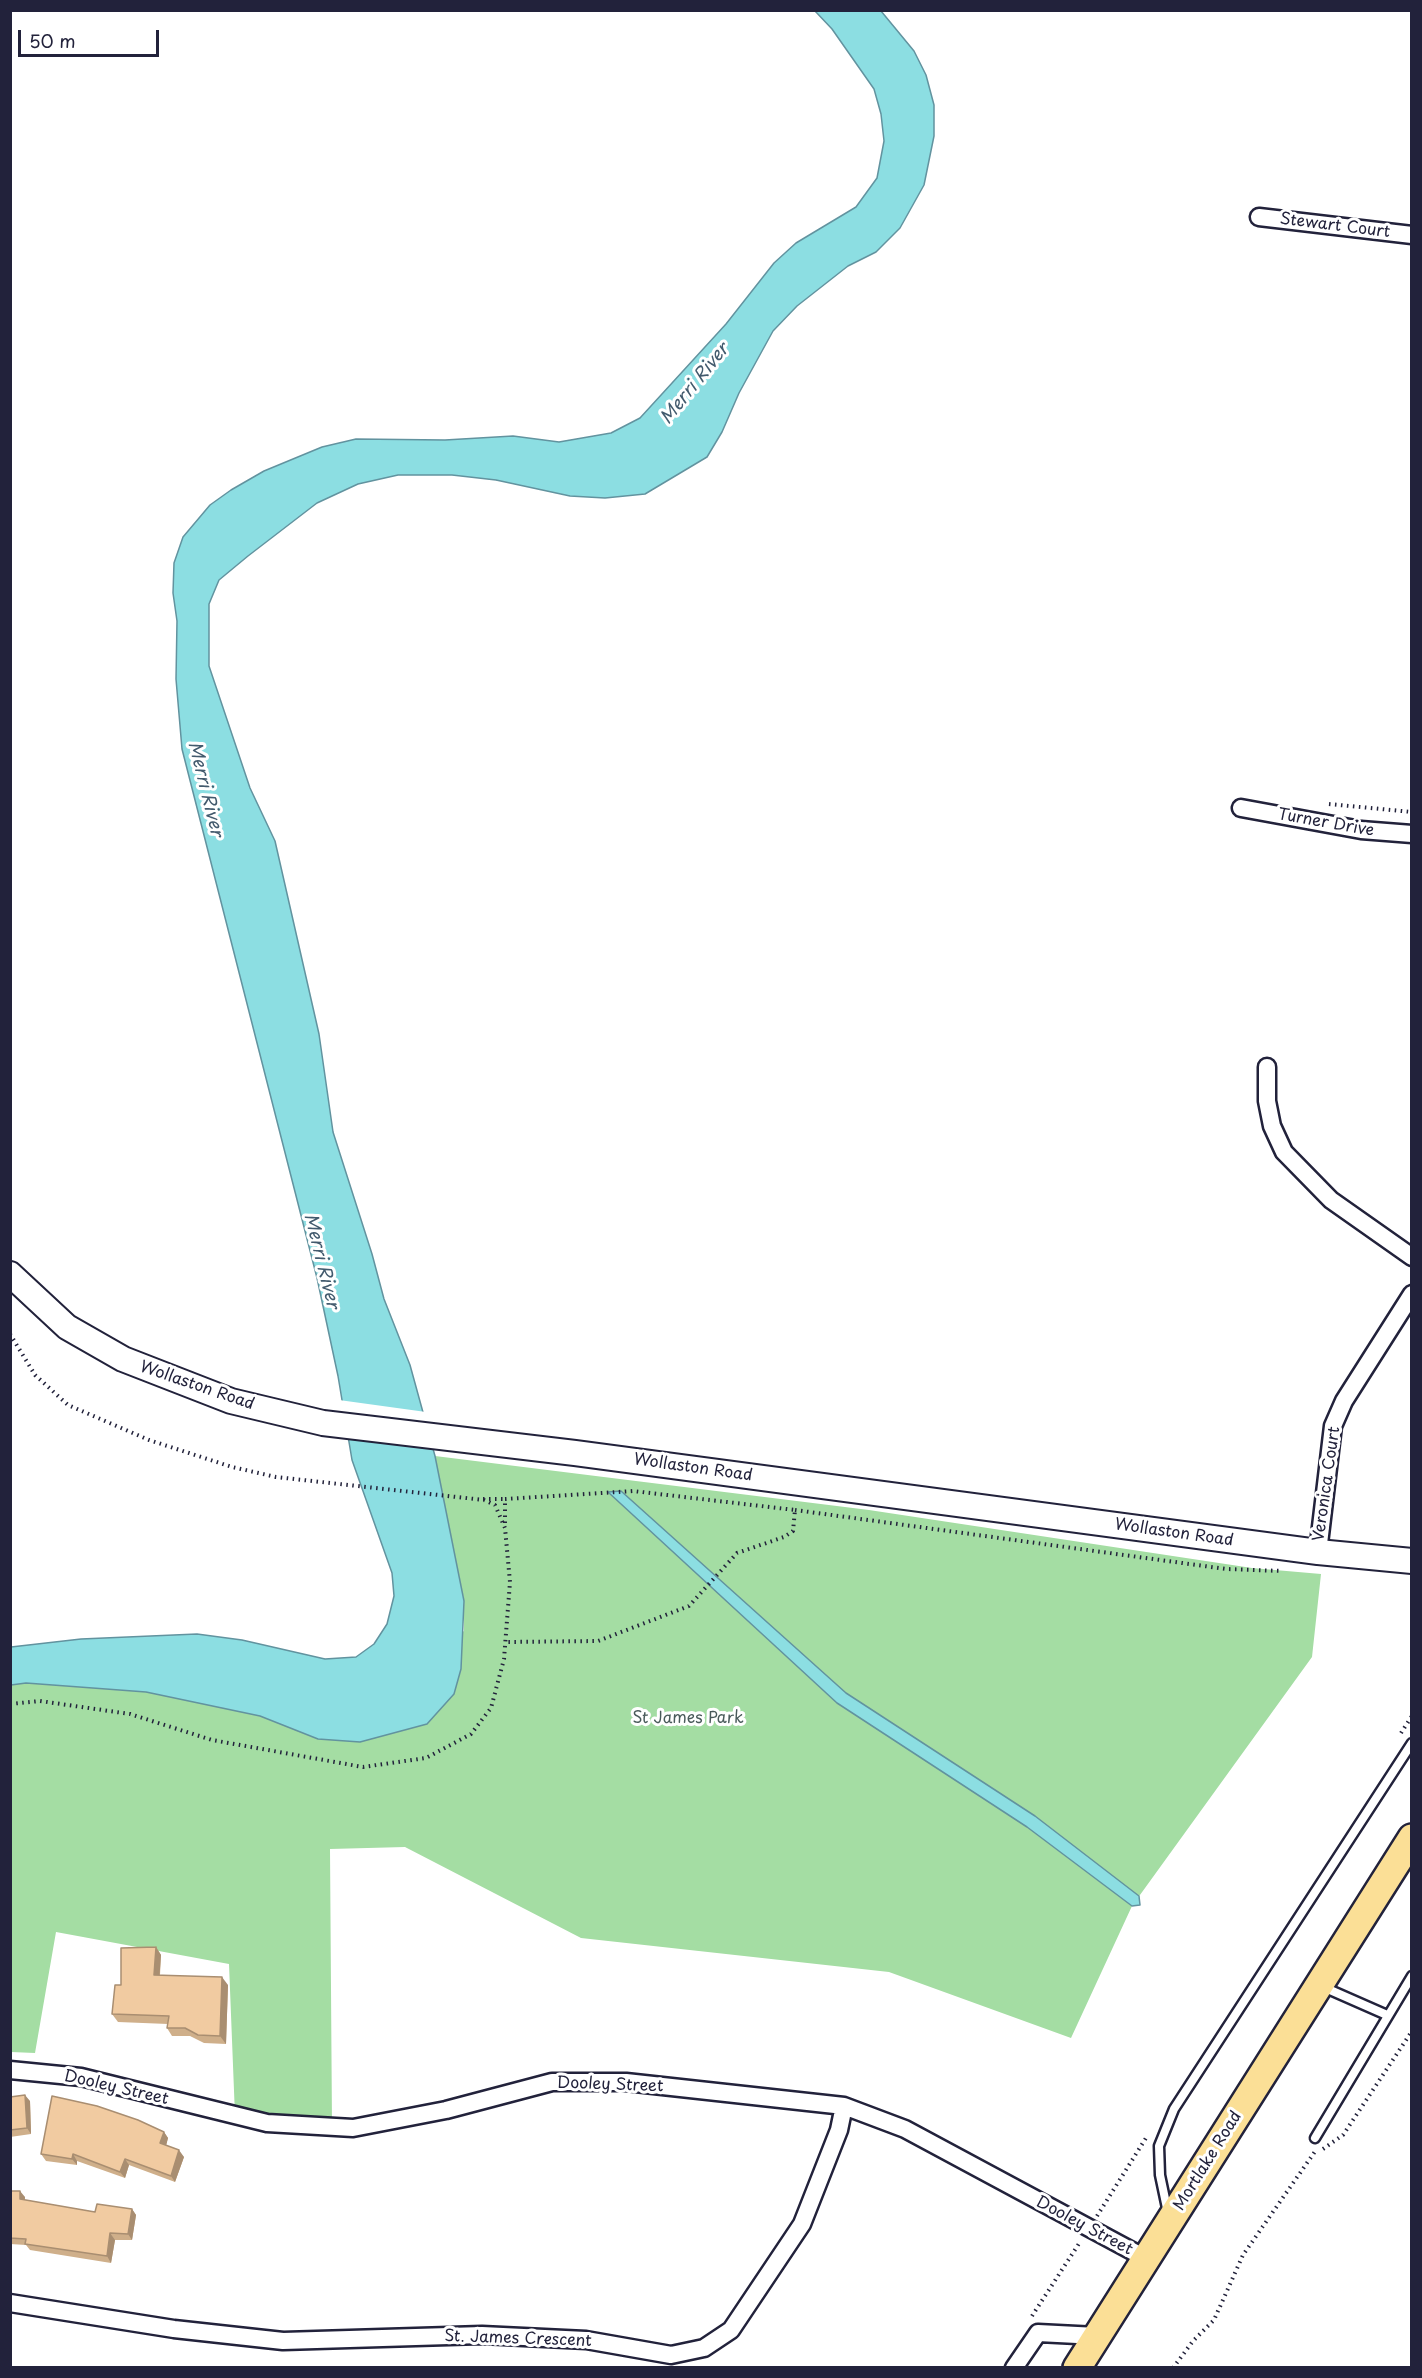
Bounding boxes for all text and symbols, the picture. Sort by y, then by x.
scale bar [21,18,162,56]
text: 50 m [29,27,76,54]
street label: Stewart Court [1279,210,1391,242]
water label: Merri River [656,339,734,429]
water label: Merri River [183,739,227,839]
street label: Turner Drive [1276,805,1376,841]
water label: Merri River [299,1211,343,1311]
street label: Wollaston Road [137,1357,257,1415]
street label: Veronica Court [1309,1425,1345,1543]
street label: Wollaston Road [632,1450,754,1486]
street label: Wollaston Road [1113,1515,1235,1551]
park label: St James Park [632,1709,744,1729]
street label: Dooley Street [62,2067,170,2109]
street label: Dooley Street [556,2074,664,2096]
street label: Mortlake Road [1170,2108,1246,2214]
street label: Dooley Street [1032,2192,1136,2260]
street label: St. James Crescent [444,2327,592,2351]

